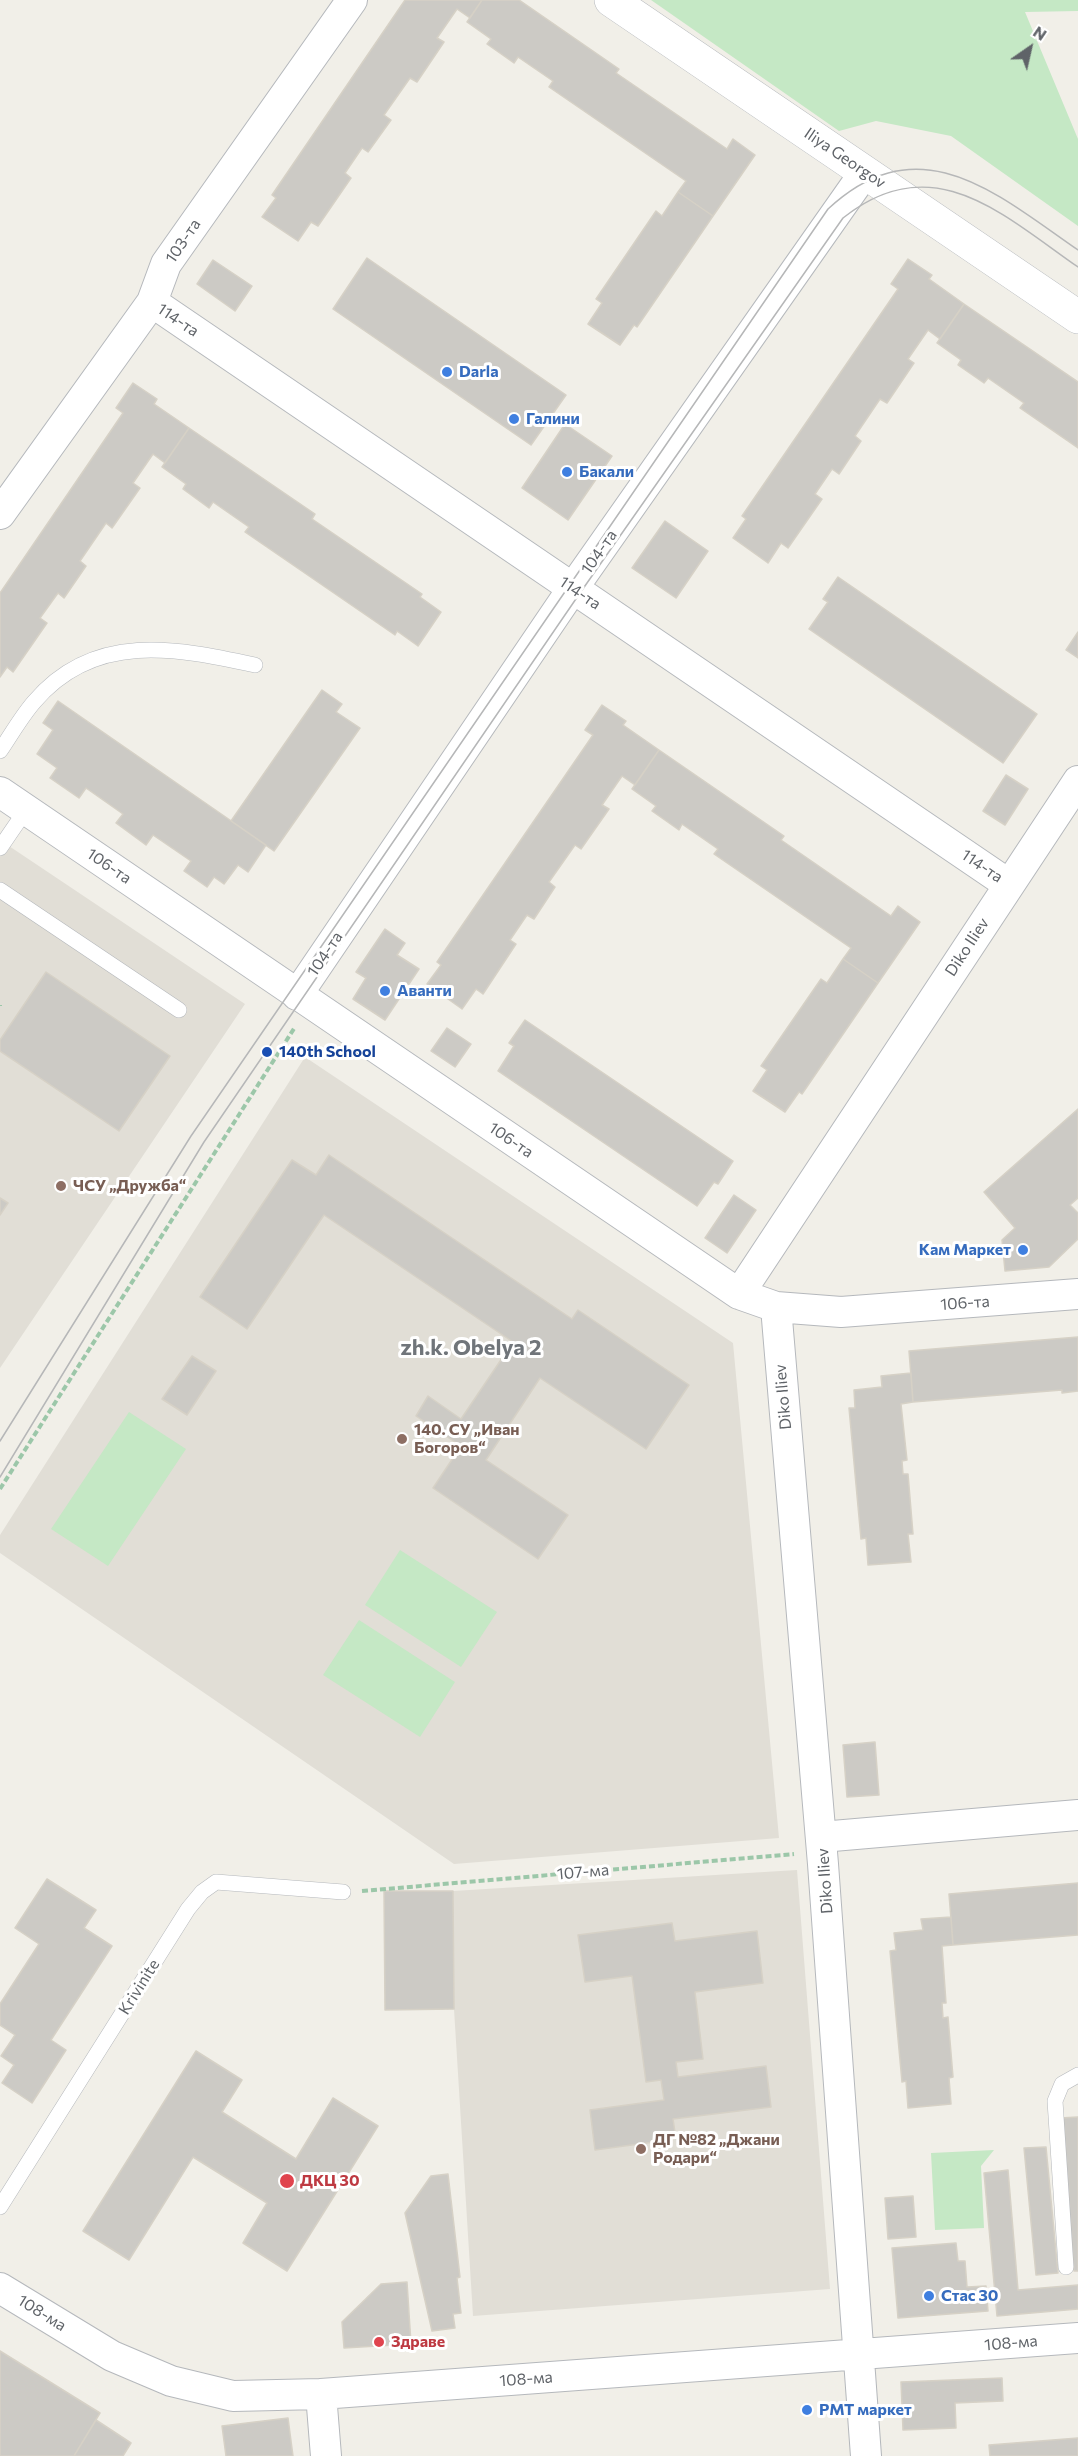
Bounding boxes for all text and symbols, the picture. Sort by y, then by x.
north arrow [1000,18,1060,78]
text: N [1030,21,1051,44]
street label: Iliya Georgov [801,124,889,192]
street label: 103-та [161,215,205,267]
street label: 114-та [154,299,202,341]
place label: Darla [459,362,499,382]
marker: Darla [440,365,454,379]
place label: Галини [526,409,580,429]
marker: Галини [507,412,521,426]
place label: Бакали [579,462,634,482]
marker: Бакали [560,465,574,479]
street label: 104-та [577,526,621,578]
street label: 114-та [556,572,604,614]
street label: 106-та [83,844,135,888]
street label: 114-та [958,845,1006,887]
street label: Diko Iliev [941,914,993,980]
street label: 104-та [303,928,347,980]
place label: Аванти [397,981,452,1001]
marker: Аванти [378,984,392,998]
place label: 140th School [279,1042,376,1062]
marker: 140th School [260,1045,274,1059]
street label: 106-та [485,1118,537,1162]
place label: ЧСУ „Дружба“ [73,1176,186,1196]
marker: ЧСУ „Дружба“ [54,1179,68,1193]
place label: Кам Маркет [919,1240,1011,1260]
marker: Кам Маркет [1016,1243,1030,1257]
street label: 106-та [940,1292,990,1314]
district label: zh.k. Obelya 2 [400,1335,542,1361]
street label: Diko Iliev [771,1363,795,1431]
place label: 140. СУ „Иван Богоров“ [414,1420,520,1458]
marker: 140. СУ „Иван Богоров“ [395,1432,409,1446]
street label: Diko Iliev [813,1847,837,1915]
street label: 107-ма [556,1860,610,1884]
street label: Krivinite [115,1956,163,2018]
place label: ДГ №82 „Джани Родари“ [653,2130,780,2168]
marker: ДГ №82 „Джани Родари“ [634,2142,648,2156]
place label: ДКЦ 30 [300,2171,360,2191]
marker: ДКЦ 30 [278,2172,296,2190]
place label: Стас 30 [941,2286,999,2306]
marker: Стас 30 [922,2289,936,2303]
street label: 108-ма [14,2291,70,2335]
street label: 108-ма [984,2331,1038,2355]
place label: Здраве [391,2332,445,2352]
marker: Здраве [372,2335,386,2349]
street label: 108-ма [499,2368,553,2390]
place label: РМТ маркет [819,2400,912,2420]
marker: РМТ маркет [800,2403,814,2417]

